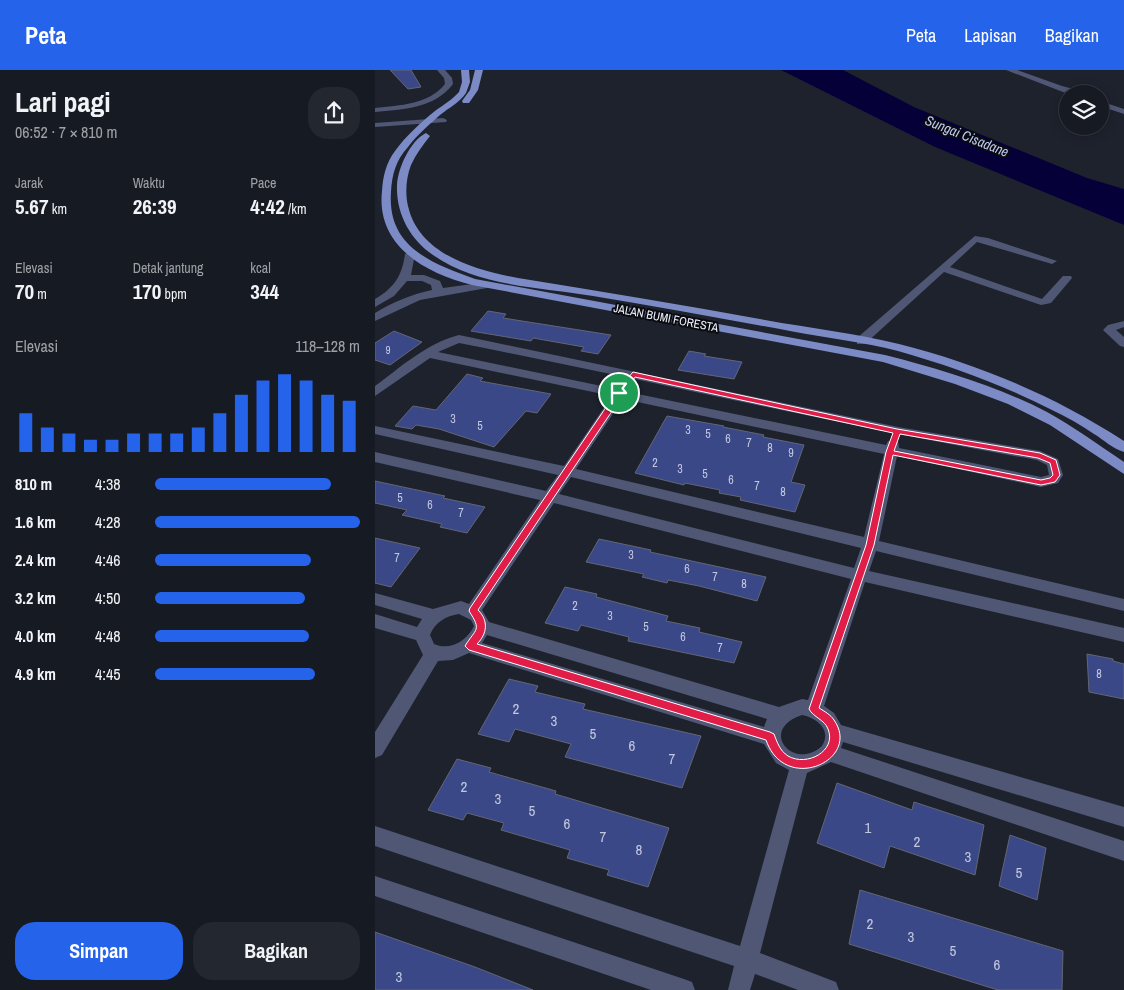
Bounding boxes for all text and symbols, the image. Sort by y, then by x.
text: Peta [25,19,67,51]
text: Peta [906,23,936,48]
text: Lapisan [964,23,1017,48]
text: Bagikan [1045,23,1099,48]
text: Lari pagi [15,83,111,121]
map controls [1059,85,1109,135]
button: layers [1059,85,1109,135]
button: share [308,87,360,139]
water label: Sungai Cisadane [922,111,1012,161]
text: 06:52 · 7 × 810 m [15,121,118,143]
text: Jarak [15,174,43,192]
text: Waktu [133,174,165,192]
text: Pace [250,174,277,192]
text: 5.67 [15,192,49,221]
text: 26:39 [133,192,177,221]
text: 4:42 [250,192,285,221]
text: km [49,200,67,218]
text: /km [285,200,306,218]
text: Elevasi [15,259,53,277]
text: Detak jantung [133,259,204,277]
text: kcal [250,259,271,277]
text: 70 [15,277,34,306]
text: 170 [133,277,161,306]
text: 344 [250,277,279,306]
text: m [34,285,47,303]
text: bpm [161,285,187,303]
street label: JALAN BUMI FORESTA [612,300,720,336]
text: Elevasi [15,335,58,357]
text: 118–128 m [295,335,360,357]
house number: 9 [385,343,391,357]
pin [598,372,640,414]
icon: arrive [605,379,633,407]
house number: 3 [450,411,456,427]
house number: 5 [477,418,483,434]
house number: 3 [685,422,691,438]
house number: 5 [705,426,711,442]
house number: 6 [725,431,731,447]
house number: 7 [746,435,752,451]
house number: 8 [767,440,773,456]
house number: 9 [788,445,794,461]
house number: 2 [652,455,658,471]
house number: 3 [677,461,683,477]
house number: 5 [702,466,708,482]
house number: 6 [728,472,734,488]
text: 810 m [15,473,52,495]
text: 4:38 [95,473,121,495]
house number: 7 [754,478,760,494]
house number: 8 [780,484,786,500]
house number: 5 [397,490,403,506]
house number: 6 [427,497,433,513]
house number: 7 [458,505,464,521]
text: 1.6 km [15,511,56,533]
text: 4:28 [95,511,121,533]
house number: 3 [628,547,634,563]
text: 2.4 km [15,549,56,571]
text: 4:46 [95,549,121,571]
house number: 7 [394,550,400,566]
house number: 6 [684,561,690,577]
house number: 7 [712,569,718,585]
house number: 8 [741,576,747,592]
text: 3.2 km [15,587,56,609]
text: 4:50 [95,587,121,609]
house number: 2 [572,598,578,614]
house number: 3 [607,608,613,624]
house number: 5 [643,619,649,635]
text: 4.0 km [15,625,56,647]
text: 4:48 [95,625,121,647]
house number: 6 [680,629,686,645]
house number: 7 [717,640,723,656]
text: 4.9 km [15,663,56,685]
text: 4:45 [95,663,121,685]
house number: 8 [1096,666,1102,682]
house number: 2 [513,698,520,719]
house number: 3 [551,710,558,731]
house number: 5 [590,723,597,744]
house number: 6 [629,735,636,756]
house number: 7 [669,748,676,769]
house number: 2 [461,776,468,797]
house number: 3 [495,788,502,809]
house number: 5 [529,800,536,821]
house number: 6 [564,813,571,834]
house number: 1 [865,817,872,838]
house number: 7 [600,826,607,847]
house number: 2 [914,831,921,852]
house number: 8 [636,839,643,860]
house number: 3 [965,846,972,867]
house number: 5 [1016,862,1023,883]
house number: 2 [867,913,874,934]
button: Simpan [15,922,183,980]
button: Bagikan [193,922,360,980]
house number: 3 [908,926,915,947]
house number: 5 [950,940,957,961]
house number: 6 [994,954,1001,975]
house number: 3 [396,966,403,987]

